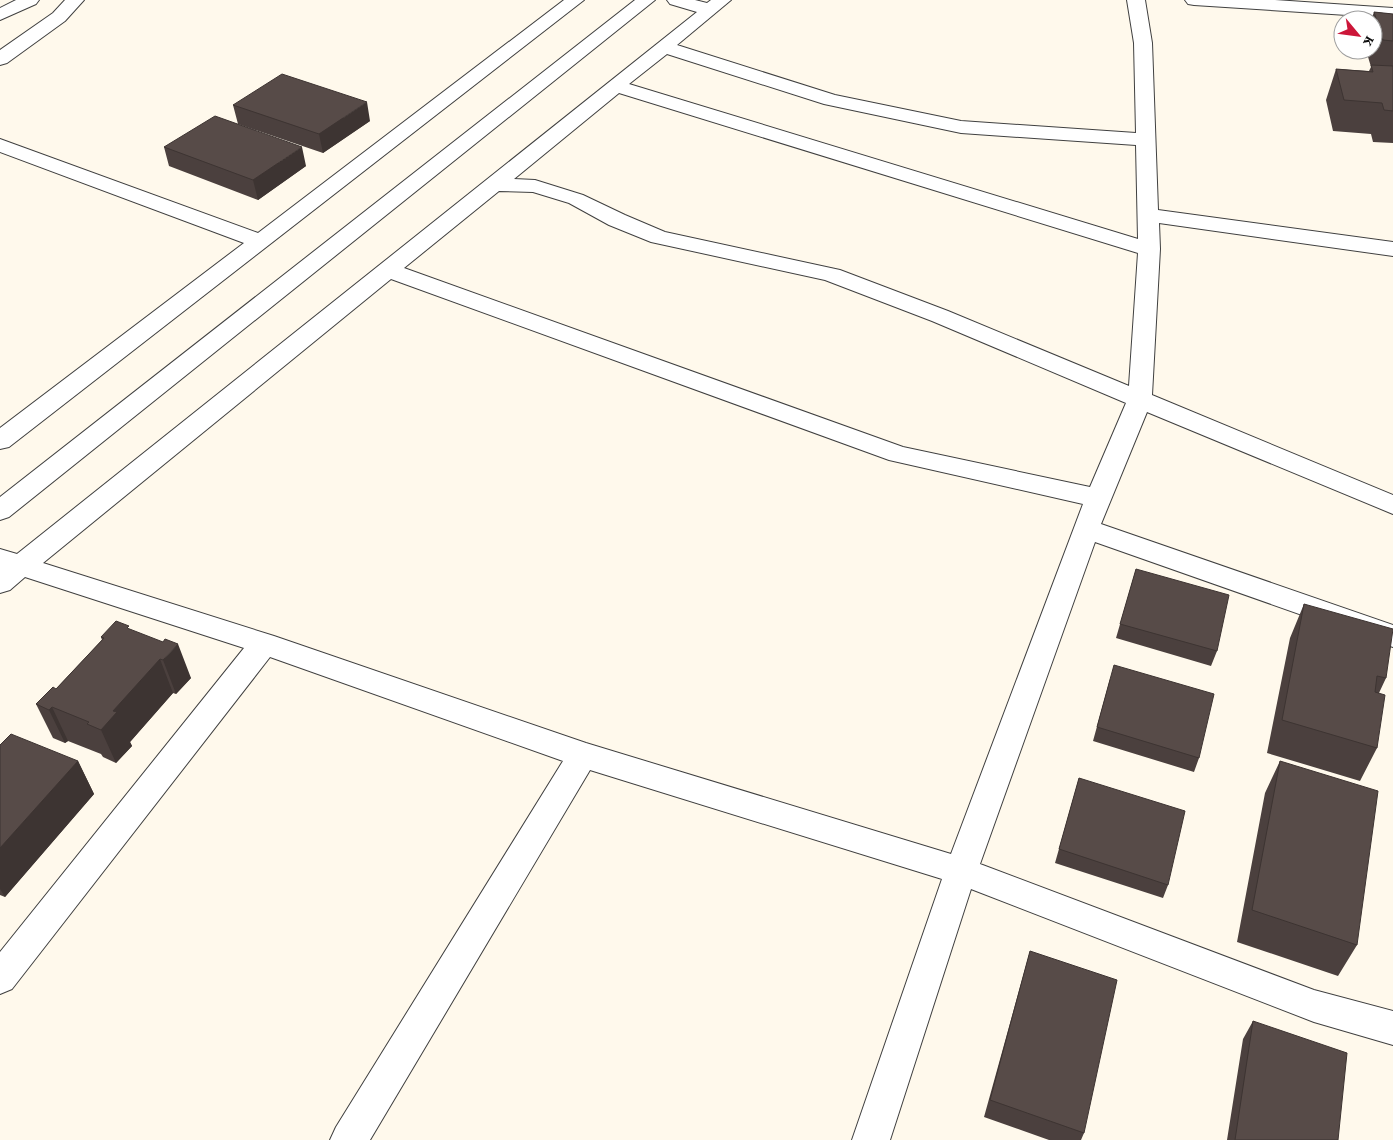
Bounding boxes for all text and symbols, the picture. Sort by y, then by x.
north arrow [1333,10,1383,60]
text: K [1360,34,1379,50]

